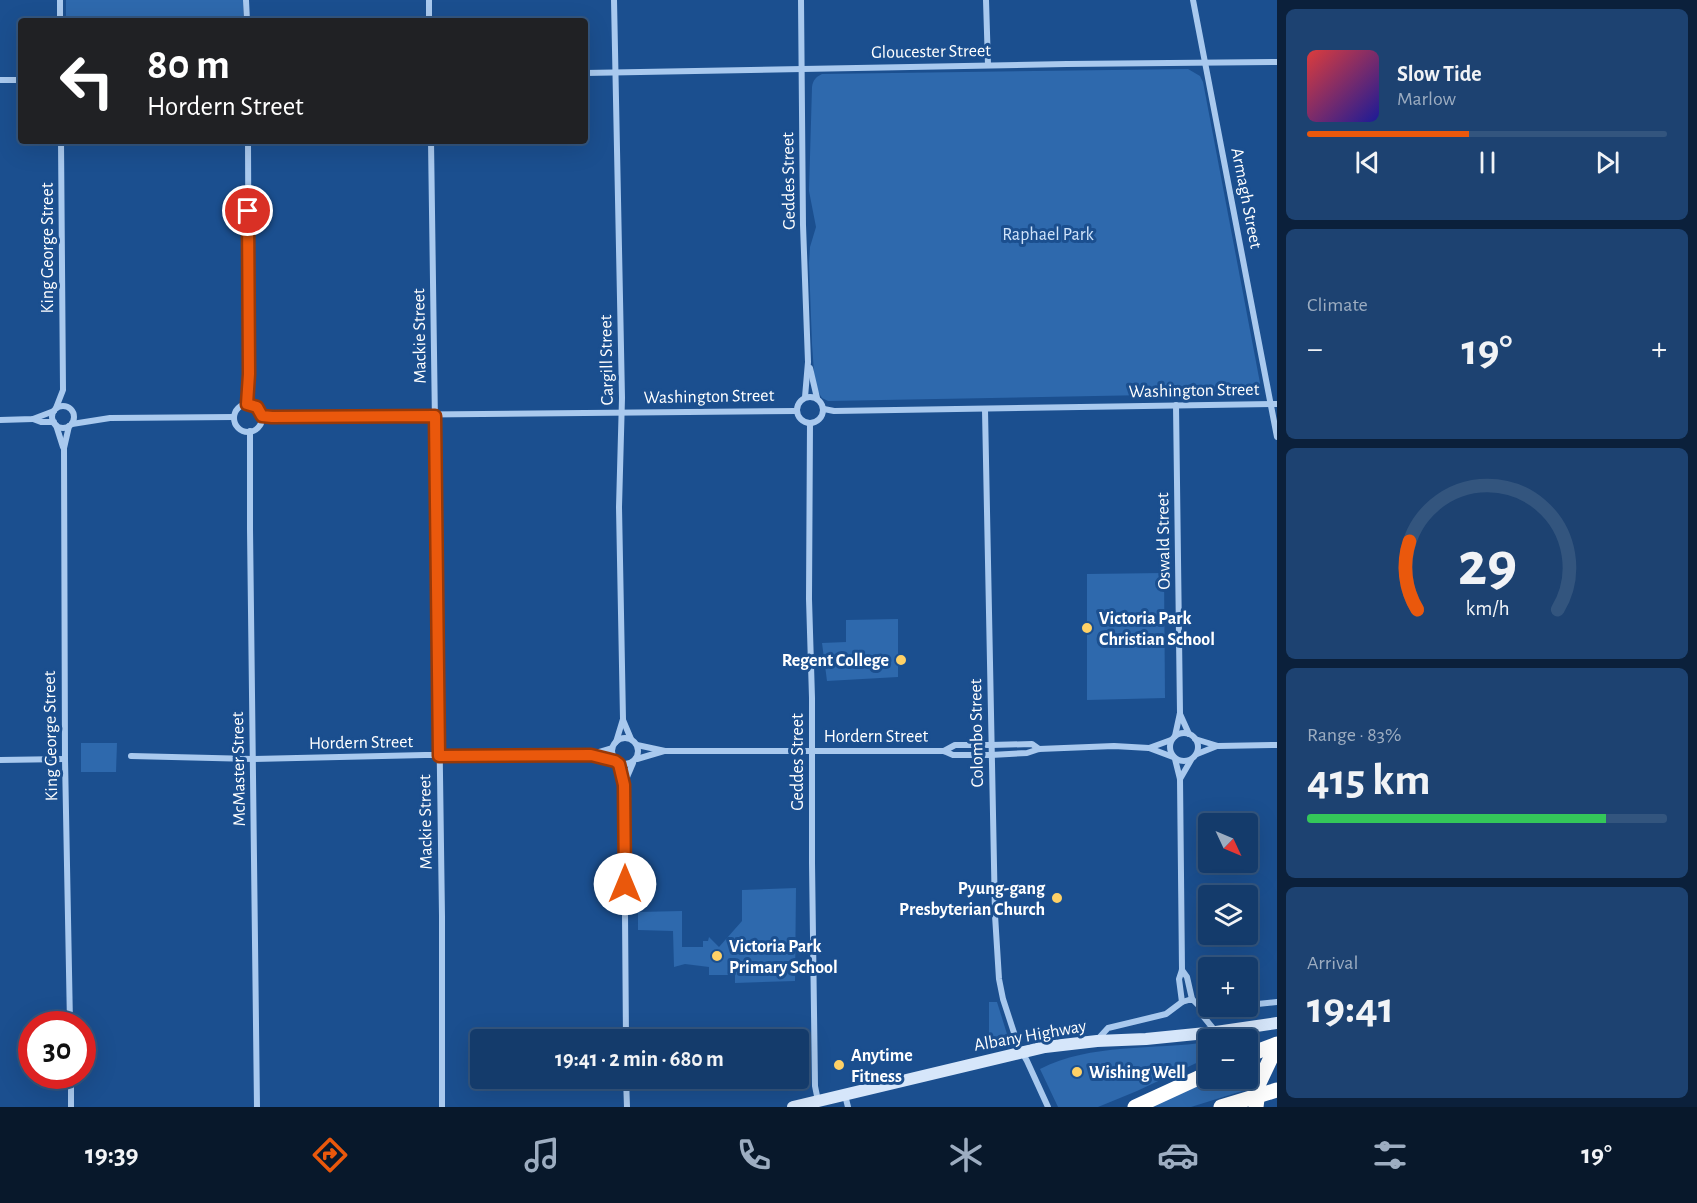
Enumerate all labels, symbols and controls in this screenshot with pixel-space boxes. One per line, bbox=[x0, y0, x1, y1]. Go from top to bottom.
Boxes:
icon: left bbox=[48, 42, 126, 120]
street label: Gloucester Street bbox=[871, 42, 991, 62]
text: 80 m bbox=[147, 44, 230, 86]
text: Slow Tide bbox=[1397, 63, 1482, 85]
text: Marlow bbox=[1397, 89, 1456, 109]
text: Hordern Street bbox=[147, 93, 304, 120]
street label: Geddes Street bbox=[779, 132, 799, 230]
street label: Armagh Street bbox=[1227, 146, 1265, 250]
icon: previous bbox=[1351, 146, 1384, 179]
icon: pause bbox=[1471, 146, 1504, 179]
icon: next bbox=[1591, 146, 1624, 179]
street label: King George Street bbox=[39, 182, 57, 313]
pin bbox=[222, 185, 273, 236]
icon: arrive bbox=[231, 194, 264, 227]
park label: Raphael Park bbox=[1002, 226, 1095, 244]
street label: Mackie Street bbox=[410, 288, 430, 384]
text: Climate bbox=[1307, 295, 1368, 315]
street label: Cargill Street bbox=[597, 314, 617, 405]
text: 19° bbox=[1461, 328, 1513, 373]
text: − bbox=[1307, 333, 1323, 366]
text: + bbox=[1651, 333, 1667, 366]
street label: Washington Street bbox=[1129, 381, 1260, 401]
street label: Washington Street bbox=[644, 387, 775, 407]
street label: Oswald Street bbox=[1154, 492, 1174, 590]
text: 29 bbox=[1457, 535, 1517, 597]
text: km/h bbox=[1465, 599, 1509, 620]
place label: Victoria Park Christian School bbox=[1099, 610, 1215, 649]
marker: Victoria Park Christian School bbox=[1080, 621, 1094, 635]
place label: Regent College bbox=[782, 652, 889, 670]
marker: Regent College bbox=[894, 653, 908, 667]
street label: King George Street bbox=[41, 670, 61, 802]
street label: Colombo Street bbox=[967, 678, 987, 788]
street label: McMaster Street bbox=[229, 711, 249, 826]
street label: Geddes Street bbox=[789, 713, 807, 811]
text: Range · 83% bbox=[1307, 725, 1401, 745]
street label: Hordern Street bbox=[824, 728, 928, 746]
street label: Hordern Street bbox=[309, 733, 414, 753]
text: 415 km bbox=[1307, 758, 1431, 803]
street label: Mackie Street bbox=[416, 774, 436, 870]
north arrow bbox=[1198, 813, 1258, 873]
map controls bbox=[1198, 813, 1258, 1089]
position arrow bbox=[593, 852, 657, 916]
place label: Pyung-gang Presbyterian Church bbox=[899, 880, 1046, 919]
button: layers bbox=[1198, 885, 1258, 945]
marker: Pyung-gang Presbyterian Church bbox=[1050, 891, 1064, 905]
place label: Victoria Park Primary School bbox=[729, 938, 838, 977]
marker: Victoria Park Primary School bbox=[710, 949, 724, 963]
text: Arrival bbox=[1307, 953, 1358, 973]
button: + bbox=[1198, 957, 1258, 1017]
text: 19:41 bbox=[1307, 986, 1394, 1031]
speed limit sign: 30 bbox=[18, 1011, 96, 1089]
street label: Albany Highway bbox=[973, 1017, 1088, 1055]
button: − bbox=[1198, 1029, 1258, 1089]
place label: Anytime Fitness bbox=[851, 1047, 913, 1086]
text: 19:41 · 2 min · 680 m bbox=[555, 1048, 724, 1070]
marker: Anytime Fitness bbox=[832, 1058, 846, 1072]
place label: Wishing Well bbox=[1089, 1064, 1186, 1082]
marker: Wishing Well bbox=[1070, 1065, 1084, 1079]
icon: directions bbox=[309, 1134, 351, 1176]
icon: music bbox=[521, 1134, 563, 1176]
icon: phone bbox=[733, 1134, 775, 1176]
icon: climate bbox=[945, 1134, 987, 1176]
icon: car bbox=[1157, 1134, 1199, 1176]
icon: filters bbox=[1369, 1134, 1411, 1176]
text: 19:39 bbox=[85, 1141, 139, 1168]
text: 19° bbox=[1581, 1141, 1612, 1168]

